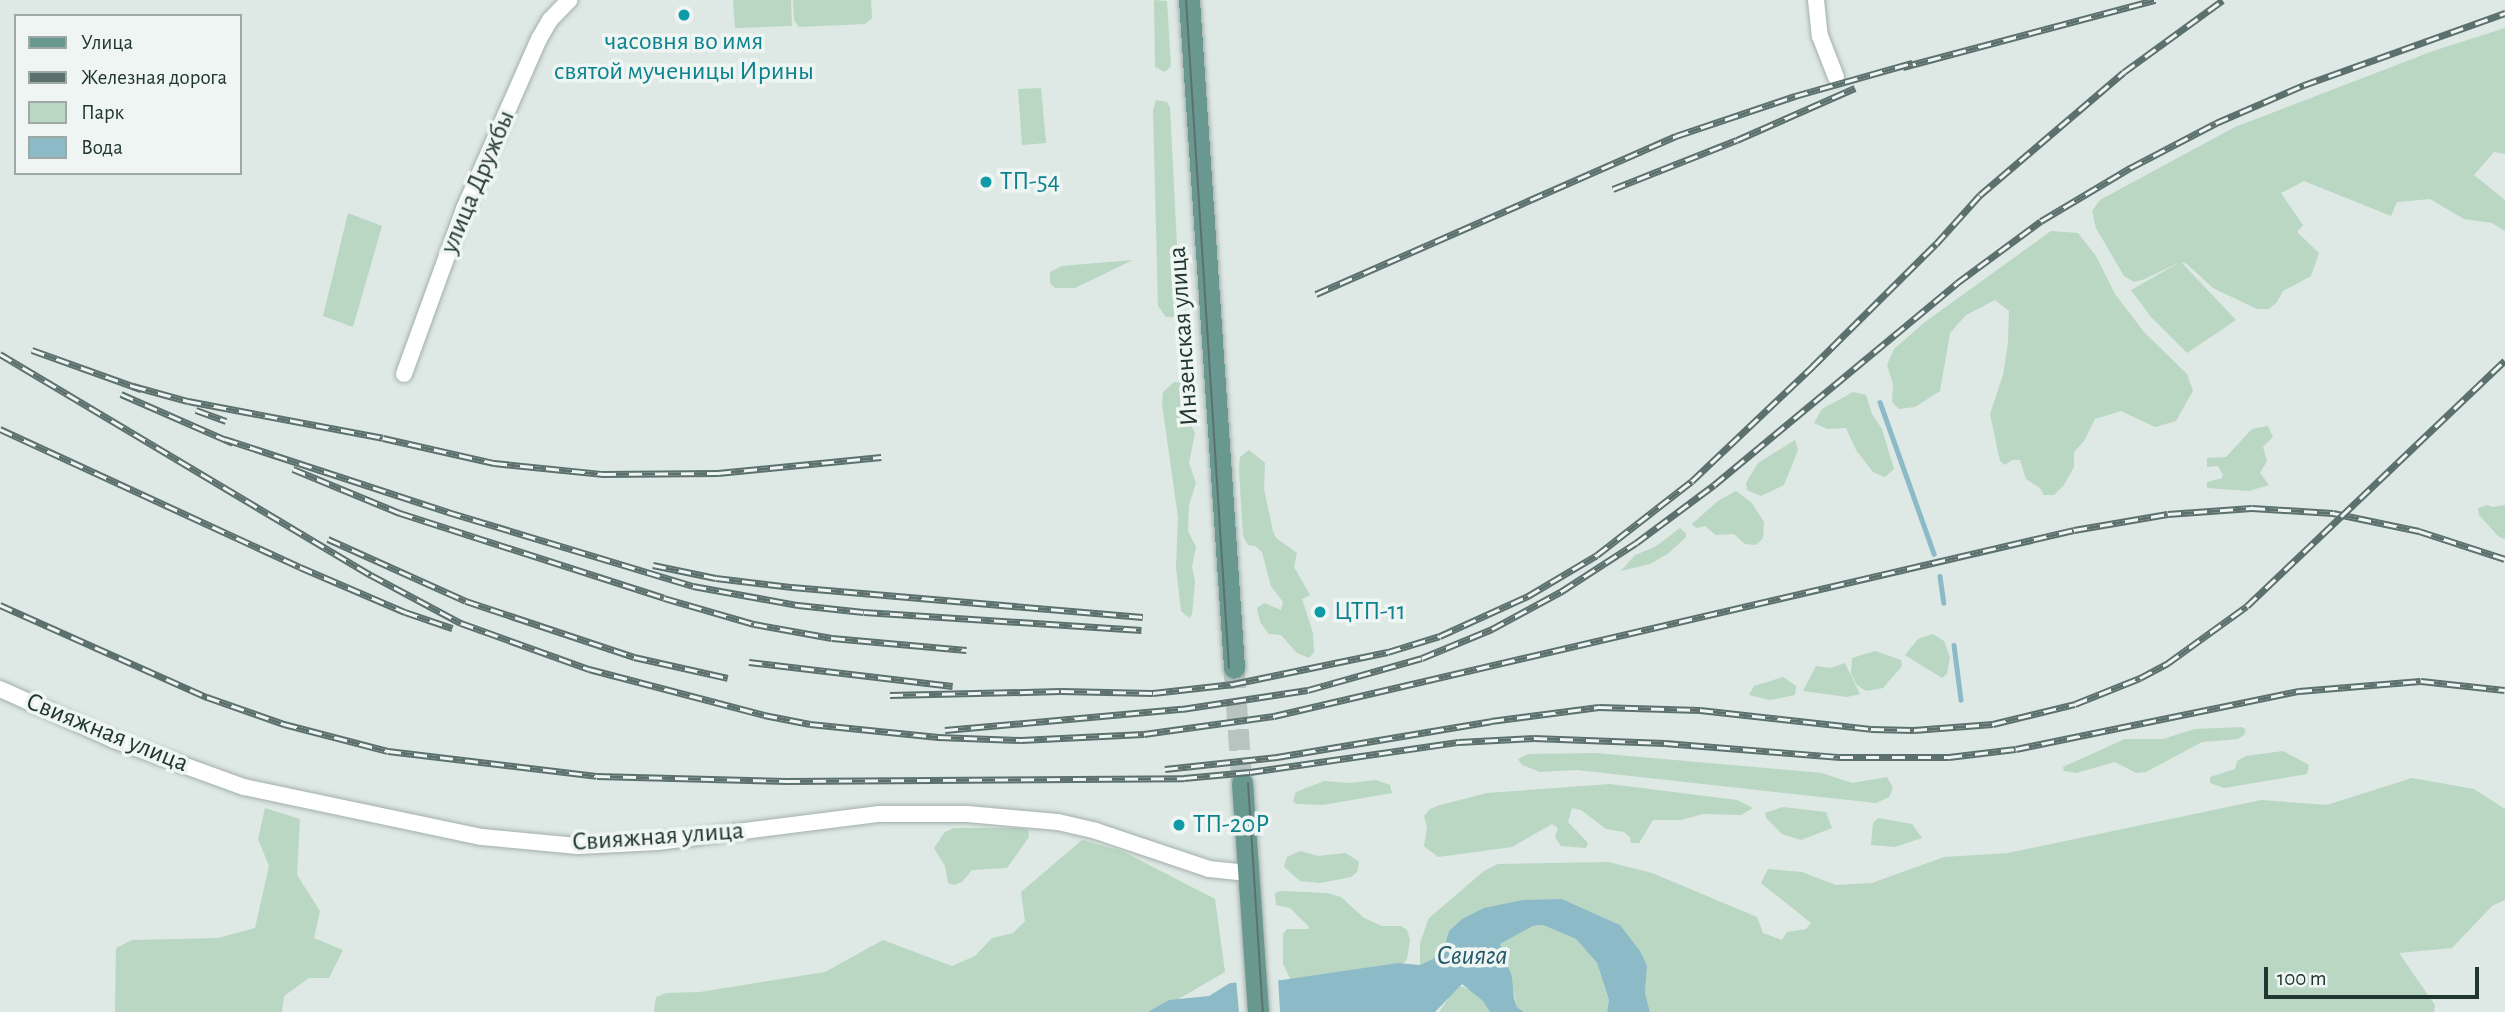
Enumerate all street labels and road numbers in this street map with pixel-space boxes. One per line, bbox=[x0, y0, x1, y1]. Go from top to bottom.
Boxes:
street label: улица Дружбы bbox=[434, 106, 522, 258]
street label: Инзенская улица bbox=[1162, 245, 1206, 427]
street label: Свияжная улица bbox=[21, 686, 193, 780]
street label: Свияжная улица bbox=[571, 815, 745, 859]

